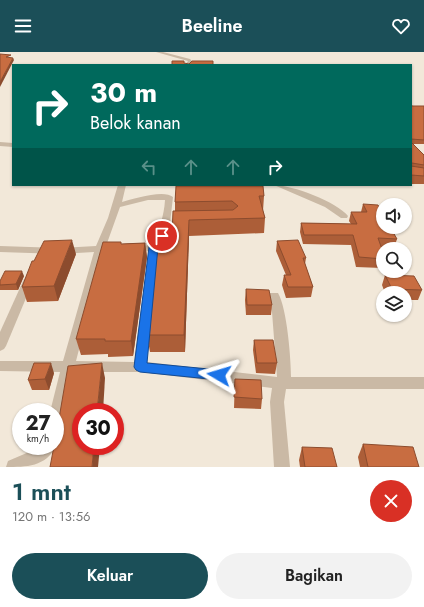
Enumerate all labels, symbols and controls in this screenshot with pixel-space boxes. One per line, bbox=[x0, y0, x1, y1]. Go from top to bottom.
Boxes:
text: Beeline bbox=[182, 13, 242, 39]
icon: menu bbox=[12, 15, 34, 37]
icon: heart bbox=[390, 15, 412, 37]
text: 30 m bbox=[90, 72, 157, 113]
icon: right bbox=[24, 80, 76, 132]
text: Belok kanan bbox=[90, 110, 181, 136]
icon: left bbox=[138, 156, 160, 178]
icon: ahead bbox=[180, 156, 202, 178]
icon: ahead bbox=[222, 156, 244, 178]
icon: right bbox=[264, 156, 286, 178]
map controls bbox=[376, 198, 412, 322]
button: sound bbox=[376, 198, 412, 234]
pin bbox=[145, 219, 179, 253]
icon: arrive bbox=[151, 225, 173, 247]
button: search bbox=[376, 242, 412, 278]
button: layers bbox=[376, 286, 412, 322]
position arrow bbox=[198, 354, 240, 396]
speed limit sign: 30 bbox=[72, 403, 124, 455]
text: 27 bbox=[25, 409, 51, 438]
text: km/h bbox=[27, 431, 49, 446]
text: 1 mnt bbox=[12, 474, 71, 509]
button: close bbox=[370, 480, 412, 522]
text: 120 m · 13:56 bbox=[12, 507, 90, 526]
button: Keluar bbox=[12, 553, 208, 599]
button: Bagikan bbox=[216, 553, 412, 599]

